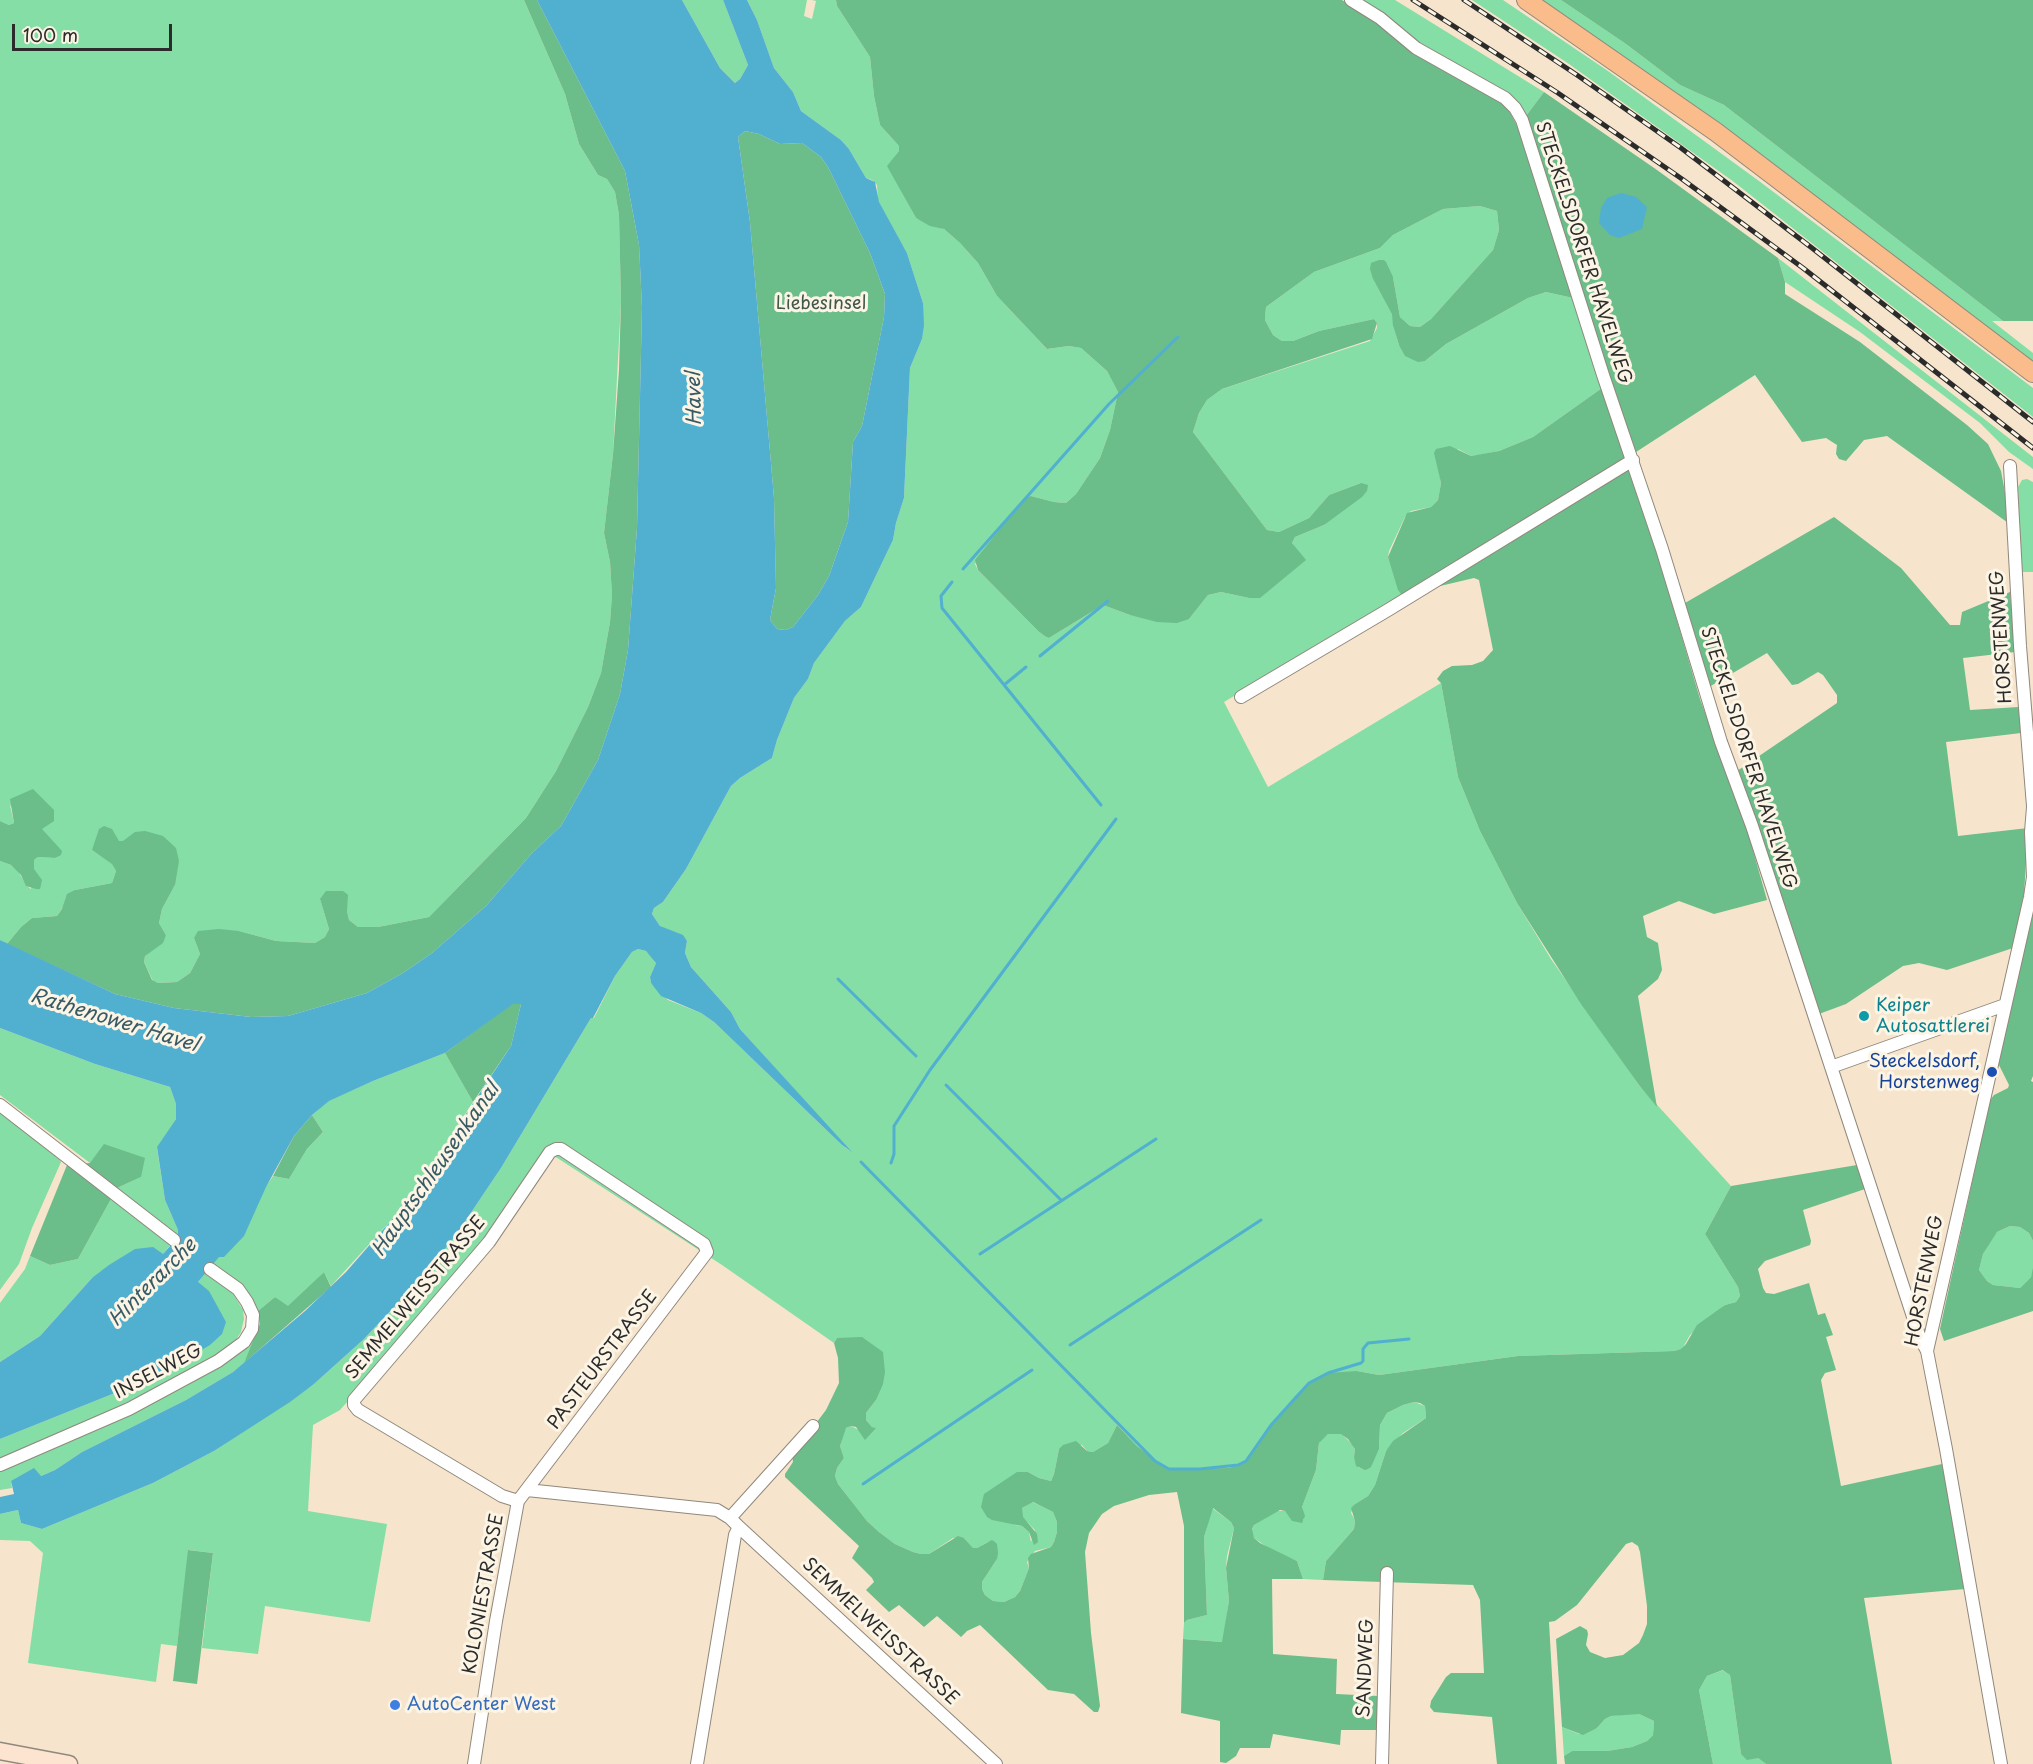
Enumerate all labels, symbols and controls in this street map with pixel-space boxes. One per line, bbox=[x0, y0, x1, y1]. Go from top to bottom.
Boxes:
scale bar bbox=[15, 12, 176, 50]
text: 100 m bbox=[23, 21, 78, 48]
street label: STECKELSDORFER HAVELWEG bbox=[1530, 119, 1636, 387]
park label: Liebesinsel bbox=[776, 293, 866, 315]
water label: Havel bbox=[683, 372, 707, 426]
street label: HORSTENWEG bbox=[1987, 570, 2017, 704]
street label: STECKELSDORFER HAVELWEG bbox=[1695, 624, 1801, 892]
water label: Rathenower Havel bbox=[28, 984, 200, 1058]
place label: Keiper Autosattlerei bbox=[1876, 995, 1990, 1038]
marker: Keiper Autosattlerei bbox=[1857, 1009, 1871, 1023]
place label: Steckelsdorf, Horstenweg bbox=[1869, 1051, 1980, 1094]
marker: Steckelsdorf, Horstenweg bbox=[1985, 1065, 1999, 1079]
water label: Hauptschleusenkanal bbox=[367, 1079, 505, 1261]
street label: SEMMELWEISSTRASSE bbox=[341, 1212, 491, 1384]
street label: HORSTENWEG bbox=[1902, 1214, 1948, 1348]
water label: Hinterarche bbox=[104, 1234, 202, 1332]
street label: PASTEURSTRASSE bbox=[544, 1286, 662, 1434]
street label: INSELWEG bbox=[110, 1340, 206, 1404]
street label: KOLONIESTRASSE bbox=[459, 1512, 509, 1676]
street label: SEMMELWEISSTRASSE bbox=[797, 1554, 963, 1710]
street label: SANDWEG bbox=[1353, 1618, 1379, 1718]
place label: AutoCenter West bbox=[407, 1694, 556, 1716]
marker: AutoCenter West bbox=[388, 1698, 402, 1712]

